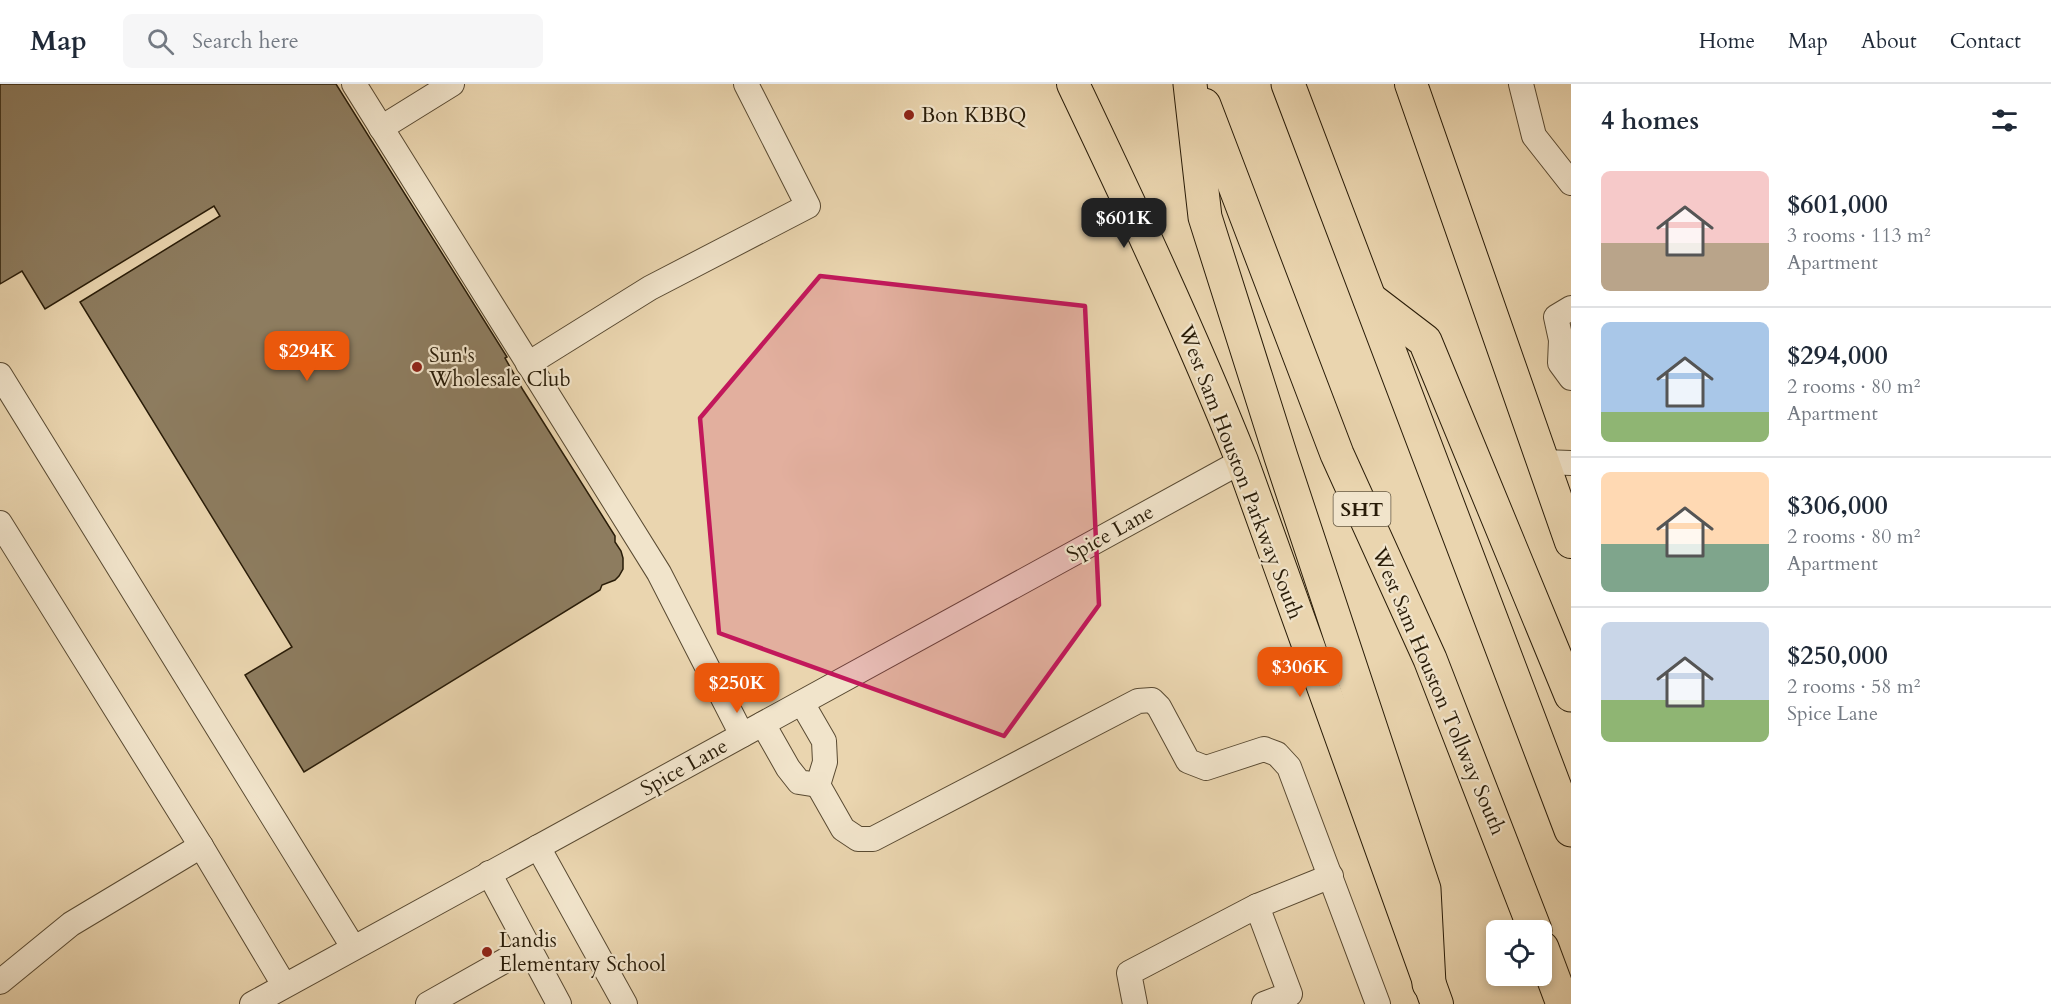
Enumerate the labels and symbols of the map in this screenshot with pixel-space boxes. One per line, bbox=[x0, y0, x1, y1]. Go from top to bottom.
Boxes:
place label: Bon KBBQ bbox=[921, 101, 1027, 130]
marker: Bon KBBQ bbox=[902, 108, 916, 122]
pin: $601K bbox=[1082, 198, 1166, 249]
street label: West Sam Houston Parkway South bbox=[1171, 320, 1310, 624]
pin: $294K bbox=[265, 331, 349, 382]
place label: Sun's Wholesale Club bbox=[428, 341, 571, 394]
marker: Sun's Wholesale Club bbox=[410, 360, 424, 374]
road number: SHT bbox=[1334, 492, 1390, 526]
street label: Spice Lane bbox=[1061, 498, 1159, 569]
street label: West Sam Houston Tollway South bbox=[1364, 542, 1513, 840]
pin: $306K bbox=[1258, 647, 1342, 698]
pin: $250K bbox=[695, 663, 779, 714]
street label: Spice Lane bbox=[635, 732, 733, 803]
place label: Landis Elementary School bbox=[499, 926, 666, 979]
marker: Landis Elementary School bbox=[480, 945, 494, 959]

